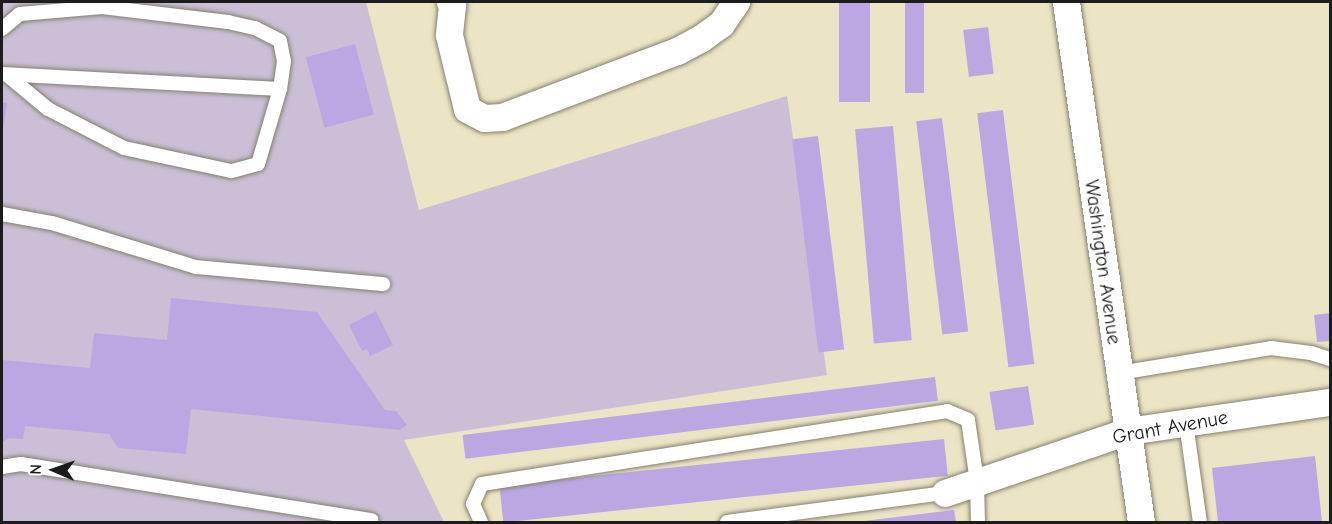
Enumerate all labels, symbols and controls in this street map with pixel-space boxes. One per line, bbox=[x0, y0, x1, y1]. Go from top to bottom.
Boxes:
street label: Washington Avenue bbox=[1080, 178, 1126, 346]
street label: Grant Avenue bbox=[1111, 405, 1229, 449]
north arrow bbox=[24, 440, 84, 500]
text: N bbox=[27, 464, 45, 475]

